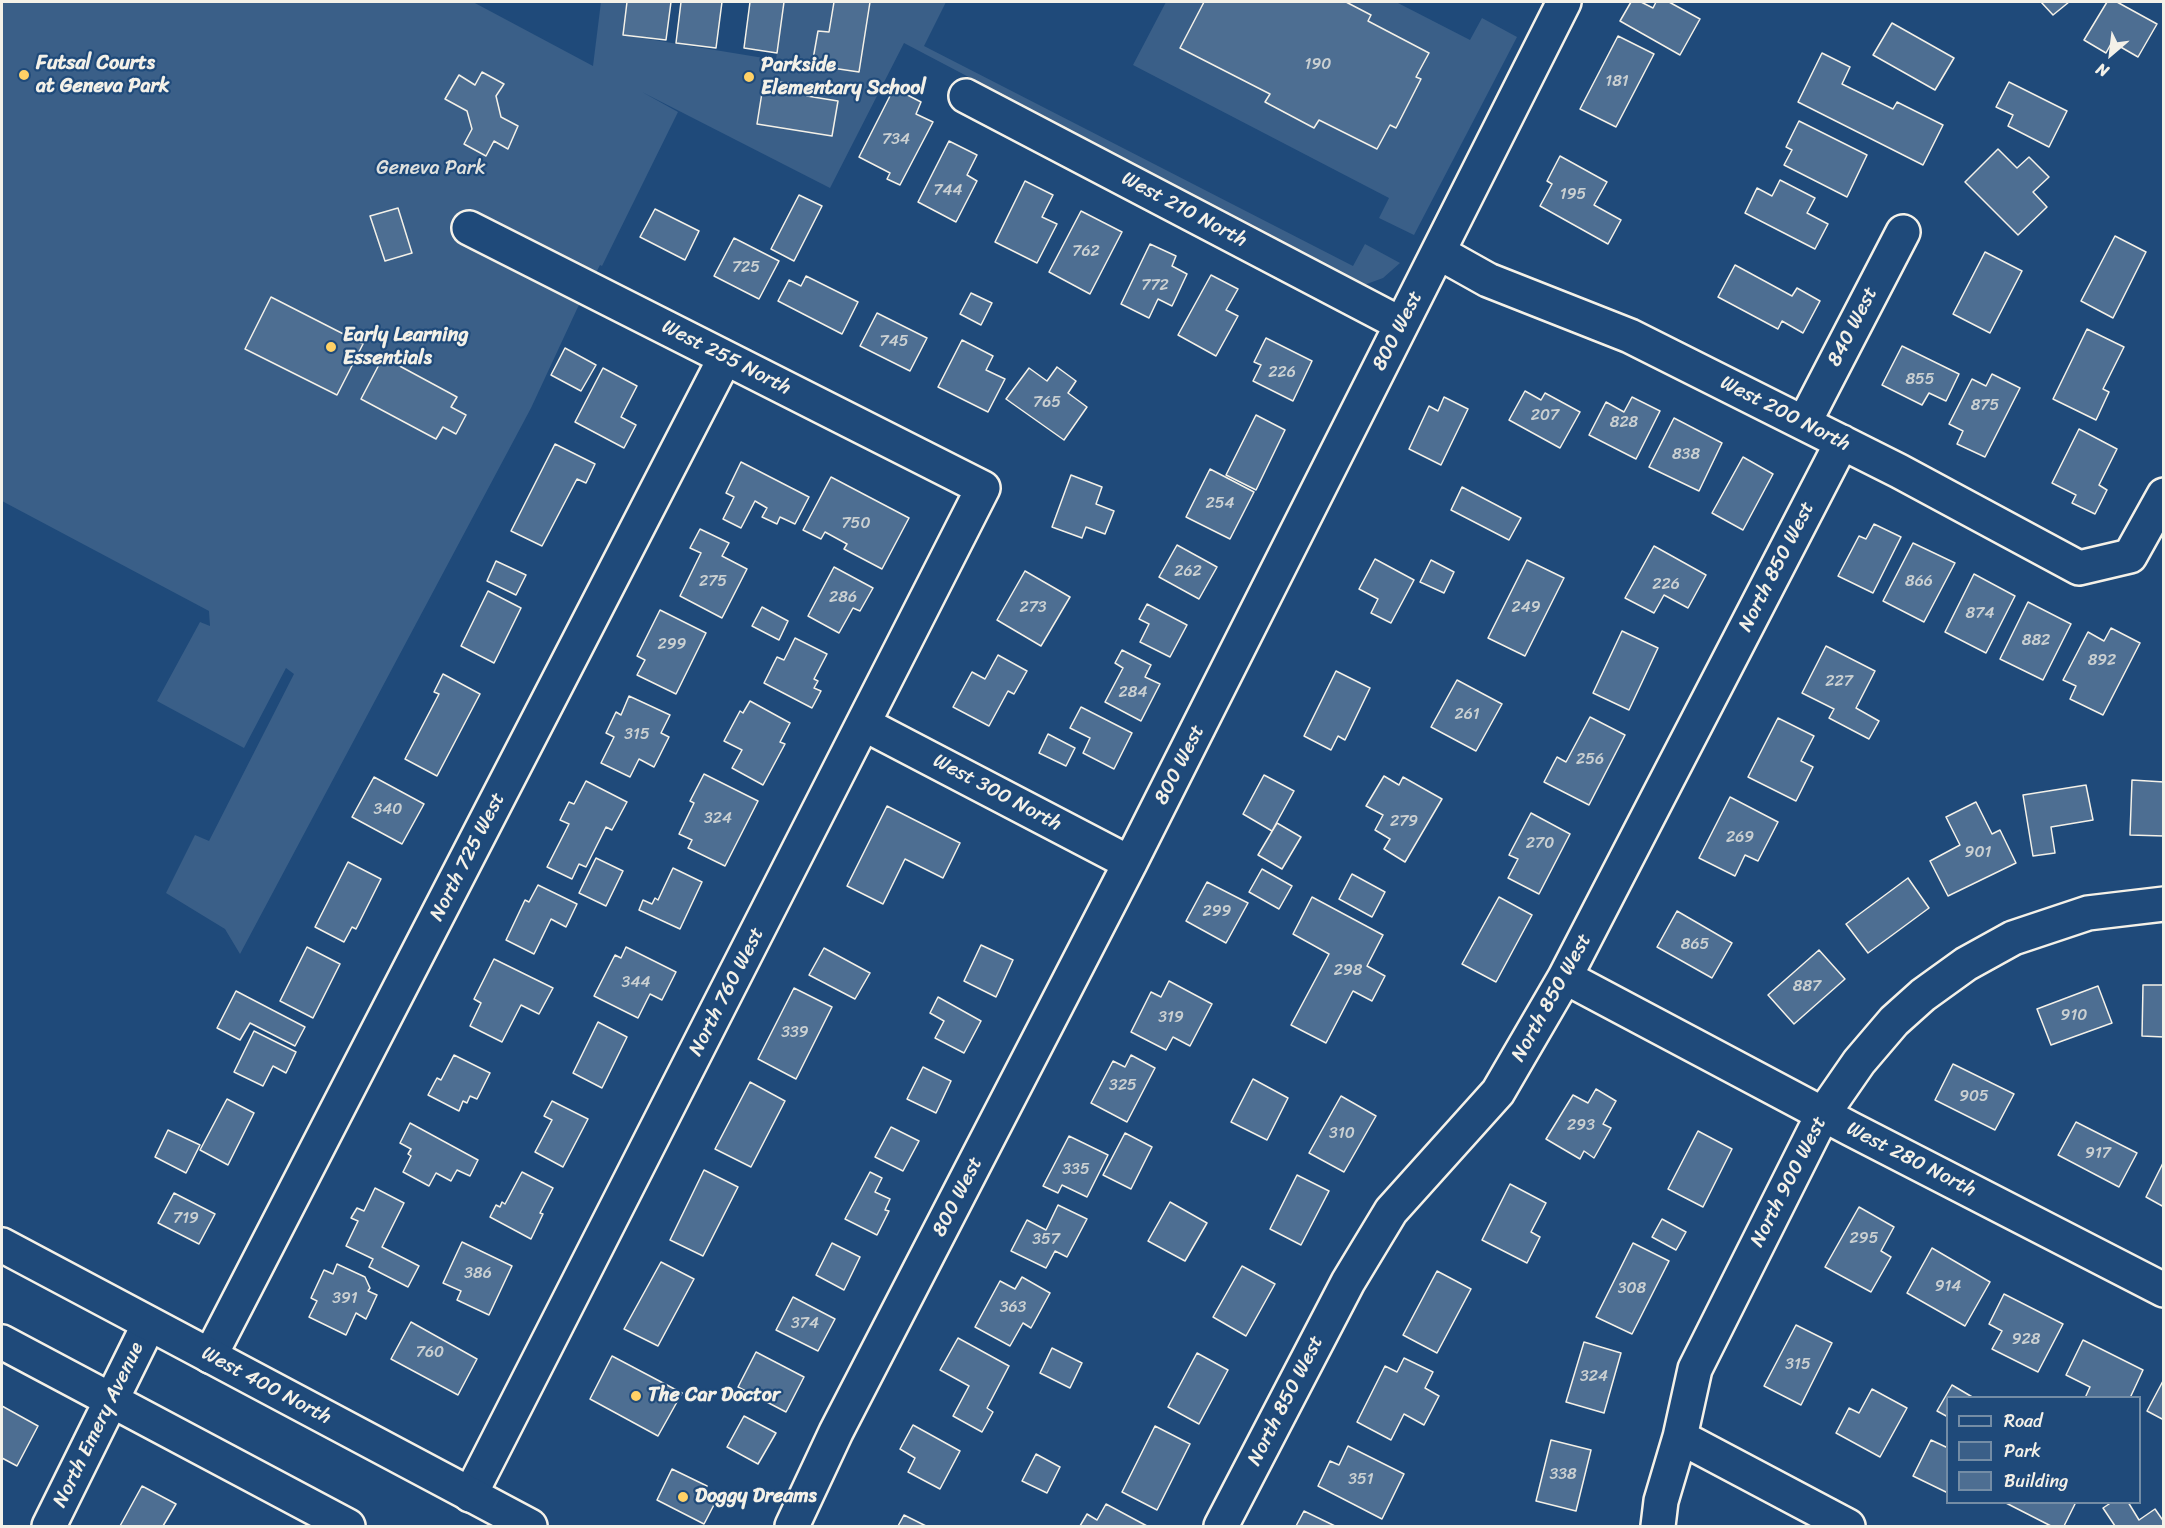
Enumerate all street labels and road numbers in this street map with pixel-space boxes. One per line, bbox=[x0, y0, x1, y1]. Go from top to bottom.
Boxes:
street label: West 210 North bbox=[1117, 167, 1251, 253]
street label: 840 West bbox=[1823, 283, 1883, 371]
street label: 800 West bbox=[1368, 287, 1428, 375]
street label: West 255 North bbox=[658, 315, 794, 401]
street label: West 200 North bbox=[1716, 371, 1854, 457]
street label: North 850 West bbox=[1734, 498, 1820, 636]
street label: 800 West bbox=[1150, 721, 1210, 809]
street label: West 300 North bbox=[929, 749, 1065, 837]
street label: North 725 West bbox=[425, 789, 511, 925]
street label: North 760 West bbox=[684, 924, 770, 1060]
street label: North 850 West bbox=[1507, 930, 1597, 1066]
street label: North 900 West bbox=[1746, 1113, 1832, 1251]
street label: West 280 North bbox=[1842, 1117, 1980, 1203]
street label: 800 West bbox=[928, 1153, 988, 1241]
street label: North 850 West bbox=[1243, 1332, 1329, 1470]
street label: North Emery Avenue bbox=[49, 1338, 149, 1512]
street label: West 400 North bbox=[197, 1342, 335, 1430]

